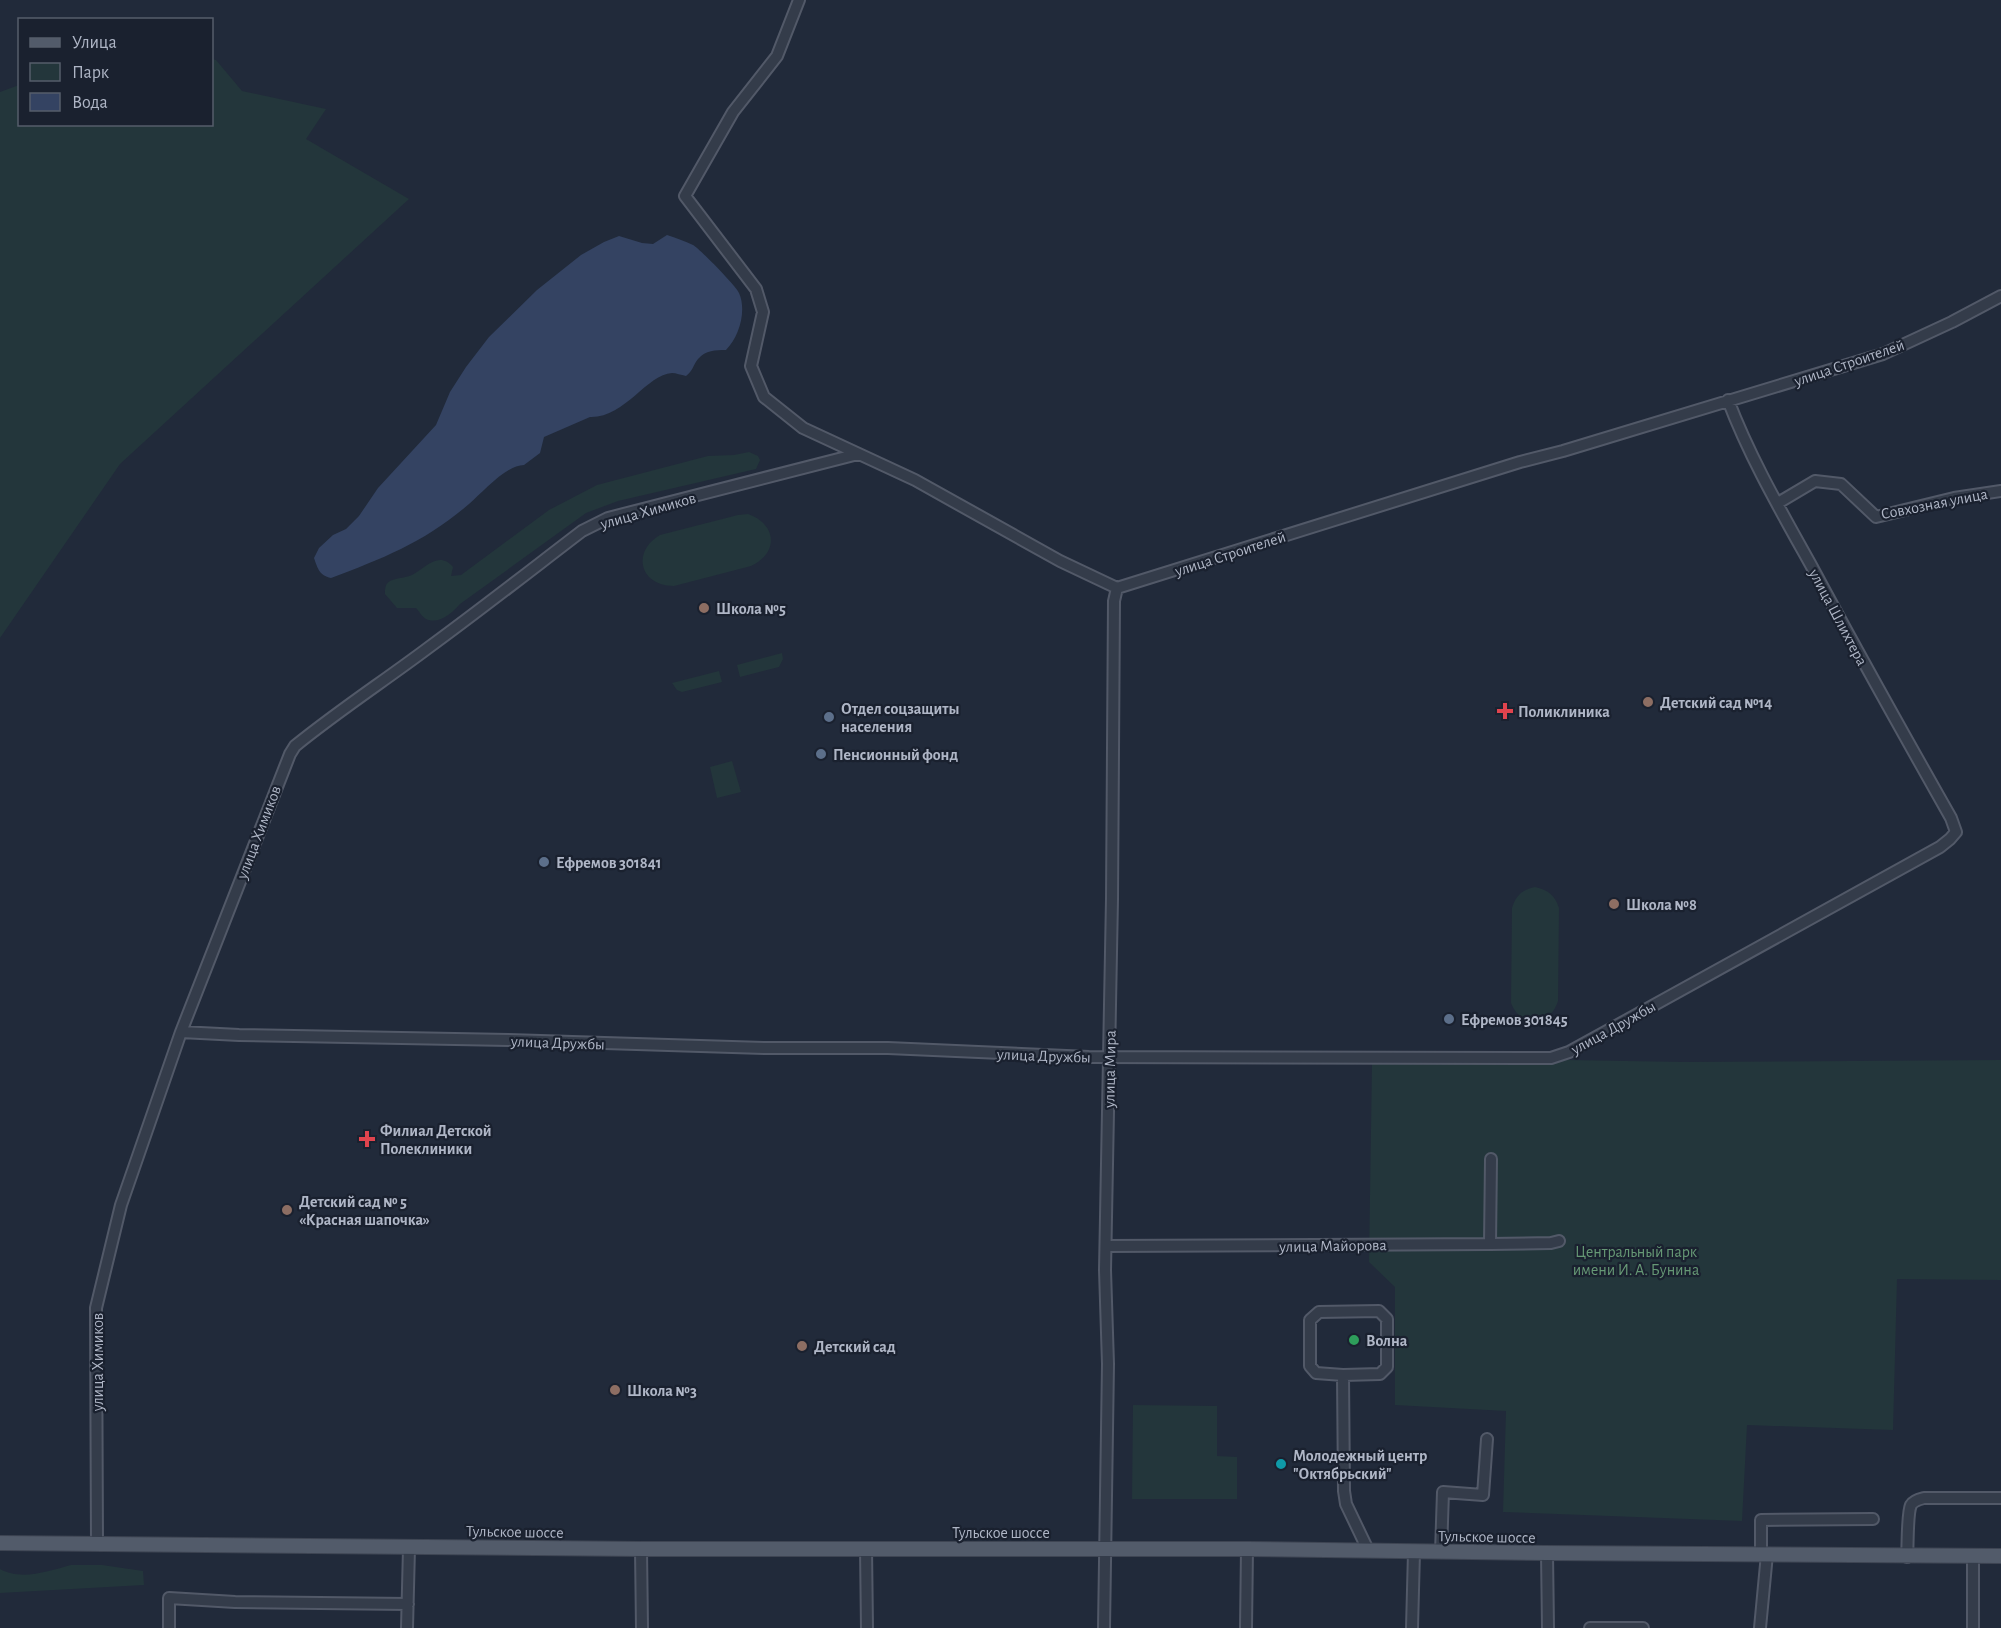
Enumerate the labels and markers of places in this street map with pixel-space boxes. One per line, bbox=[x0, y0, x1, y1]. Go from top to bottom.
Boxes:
marker: Школа №5 bbox=[697, 601, 711, 615]
place label: Школа №5 bbox=[716, 601, 786, 617]
marker: Детский сад №14 bbox=[1641, 695, 1655, 709]
place label: Детский сад №14 bbox=[1660, 695, 1772, 711]
place label: Отдел соцзащиты населения bbox=[841, 701, 959, 735]
marker: Поликлиника bbox=[1496, 702, 1514, 720]
place label: Поликлиника bbox=[1518, 704, 1610, 720]
marker: Отдел соцзащиты населения bbox=[822, 710, 836, 724]
marker: Пенсионный фонд bbox=[814, 747, 828, 761]
place label: Пенсионный фонд bbox=[833, 747, 959, 763]
marker: Ефремов 301841 bbox=[537, 855, 551, 869]
place label: Ефремов 301841 bbox=[556, 855, 662, 871]
marker: Школа №8 bbox=[1607, 897, 1621, 911]
place label: Школа №8 bbox=[1626, 897, 1697, 913]
marker: Ефремов 301845 bbox=[1442, 1012, 1456, 1026]
place label: Ефремов 301845 bbox=[1461, 1012, 1568, 1028]
place label: Филиал Детской Полеклиники bbox=[380, 1123, 492, 1157]
marker: Филиал Детской Полеклиники bbox=[358, 1130, 376, 1148]
place label: Детский сад № 5 «Красная шапочка» bbox=[299, 1194, 430, 1228]
marker: Детский сад № 5 «Красная шапочка» bbox=[280, 1203, 294, 1217]
marker: Волна bbox=[1347, 1333, 1361, 1347]
place label: Волна bbox=[1366, 1333, 1408, 1349]
marker: Детский сад bbox=[795, 1339, 809, 1353]
place label: Детский сад bbox=[814, 1339, 896, 1355]
marker: Школа №3 bbox=[608, 1383, 622, 1397]
place label: Школа №3 bbox=[627, 1383, 697, 1399]
place label: Молодежный центр "Октябрьский" bbox=[1293, 1448, 1427, 1482]
marker: Молодежный центр "Октябрьский" bbox=[1274, 1457, 1288, 1471]

